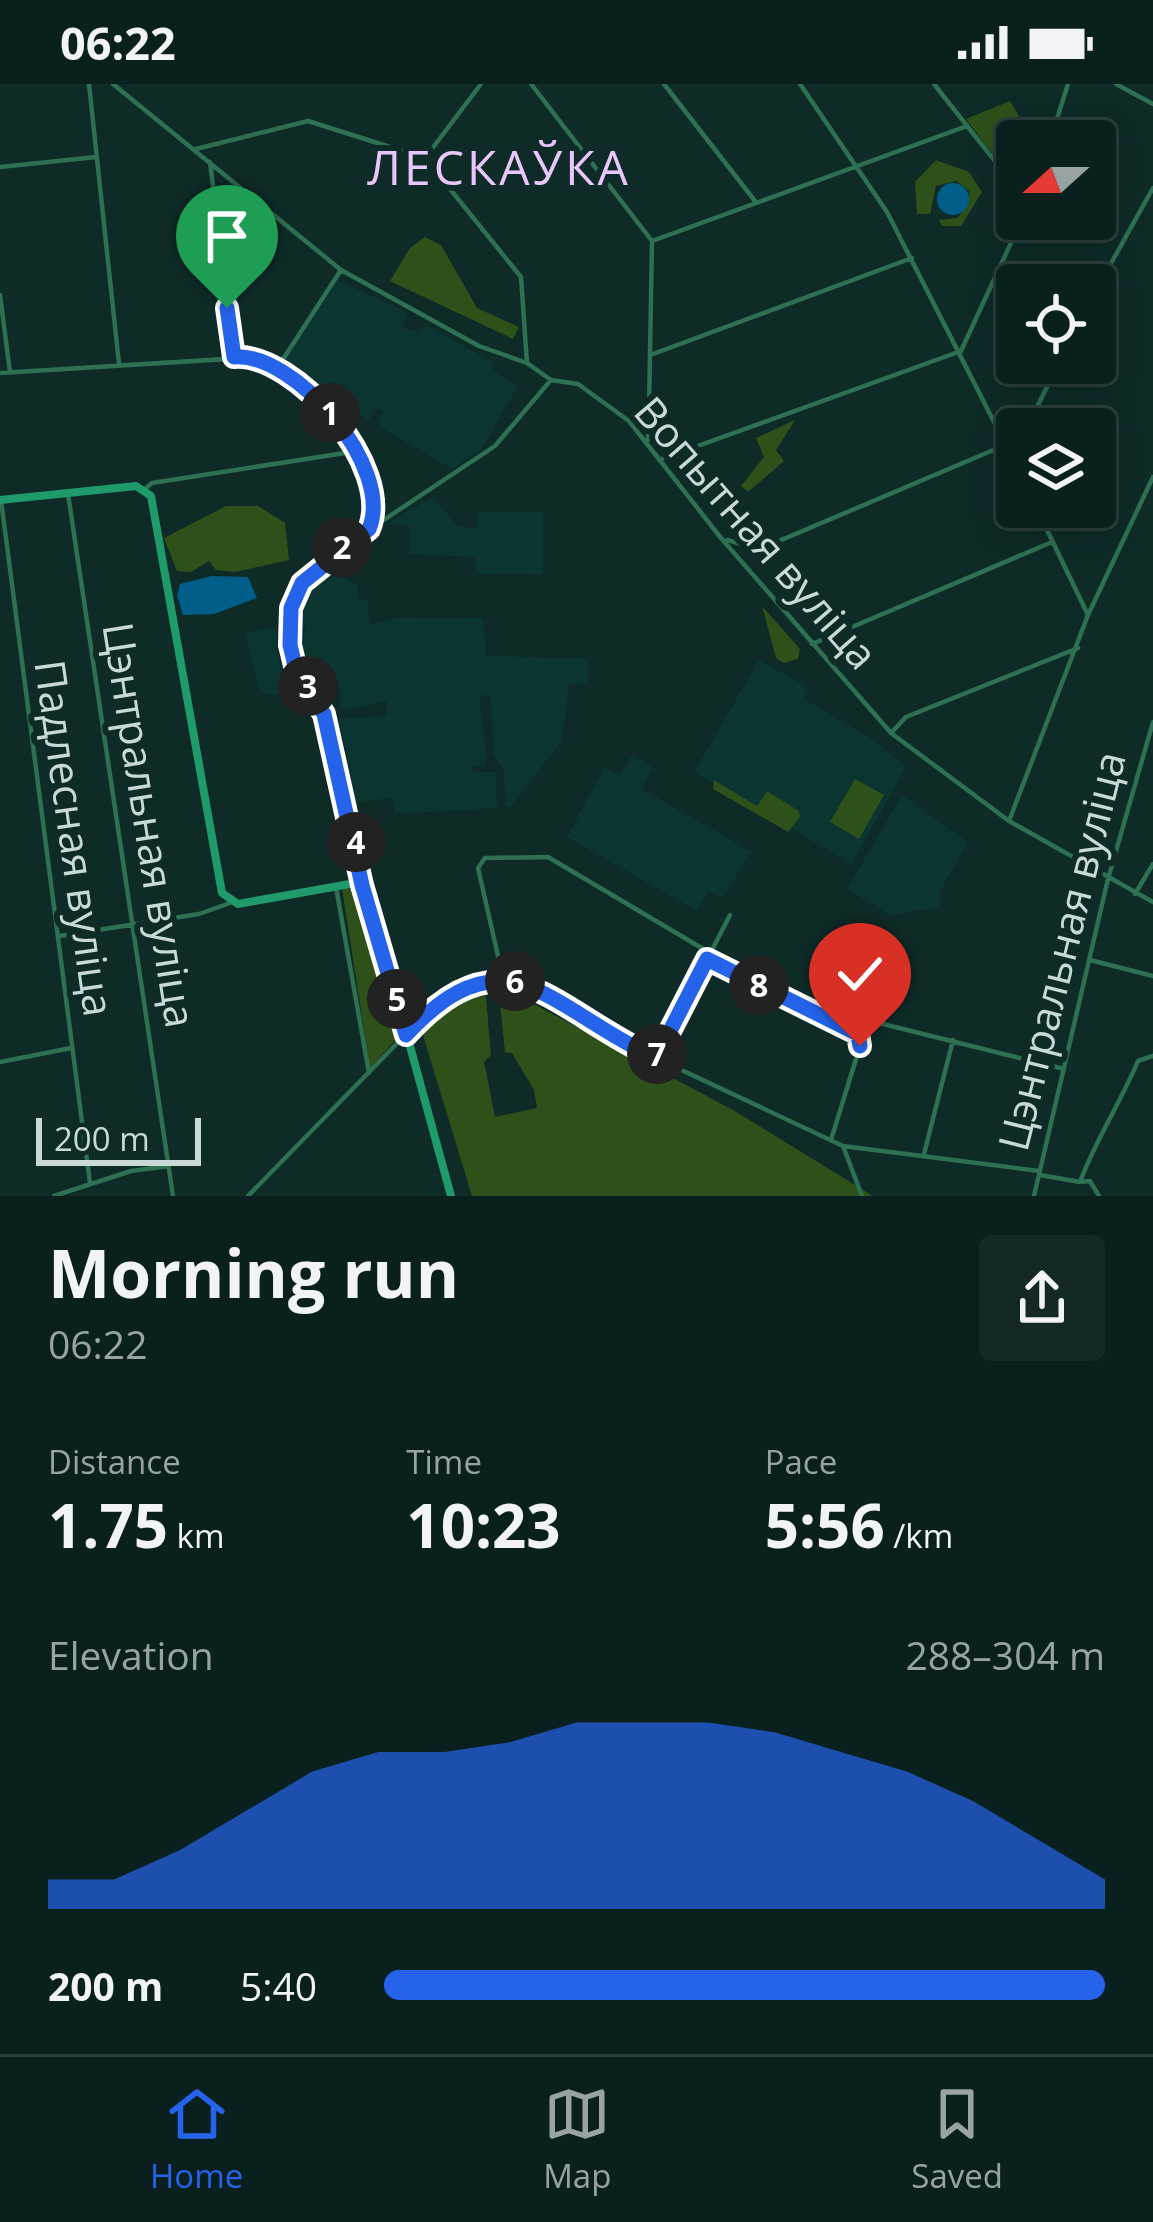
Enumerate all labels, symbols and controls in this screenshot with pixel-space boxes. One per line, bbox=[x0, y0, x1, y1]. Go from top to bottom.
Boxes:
text: 06:22 bbox=[60, 12, 176, 73]
north arrow bbox=[996, 120, 1116, 240]
map controls bbox=[996, 120, 1116, 528]
district label: ЛЕСКАЎКА bbox=[367, 134, 631, 199]
pin bbox=[176, 185, 278, 308]
icon: arrive bbox=[194, 203, 260, 269]
button: locate bbox=[996, 264, 1116, 384]
pin: 1 bbox=[300, 383, 360, 443]
street label: Вопытная вуліца bbox=[623, 384, 891, 681]
text: 1 bbox=[321, 390, 339, 435]
button: layers bbox=[996, 408, 1116, 528]
pin: 2 bbox=[312, 517, 372, 577]
text: 2 bbox=[333, 524, 351, 569]
street label: Цэнтральная вуліца bbox=[90, 618, 211, 1031]
street label: Падлесная вуліца bbox=[22, 656, 129, 1020]
pin: 3 bbox=[278, 656, 338, 716]
text: 3 bbox=[299, 663, 317, 708]
street label: Цэнтральная вуліца bbox=[983, 745, 1138, 1156]
pin: 4 bbox=[326, 812, 386, 872]
text: 4 bbox=[347, 819, 365, 864]
pin bbox=[809, 923, 911, 1046]
icon: check bbox=[827, 941, 893, 1007]
pin: 6 bbox=[485, 951, 545, 1011]
pin: 8 bbox=[729, 955, 789, 1015]
text: 6 bbox=[506, 958, 524, 1003]
text: 8 bbox=[750, 962, 768, 1007]
pin: 5 bbox=[367, 969, 427, 1029]
text: 5 bbox=[388, 976, 406, 1021]
pin: 7 bbox=[627, 1024, 687, 1084]
text: 7 bbox=[648, 1031, 666, 1076]
scale bar bbox=[36, 1112, 201, 1165]
text: 200 m bbox=[54, 1116, 150, 1161]
text: Morning run bbox=[48, 1227, 459, 1317]
button: share bbox=[979, 1235, 1105, 1361]
text: 06:22 bbox=[48, 1317, 147, 1370]
text: Distance bbox=[48, 1439, 181, 1484]
text: Time bbox=[406, 1439, 482, 1484]
text: Pace bbox=[765, 1439, 837, 1484]
text: 1.75 bbox=[48, 1484, 168, 1566]
text: 10:23 bbox=[406, 1484, 561, 1566]
text: 5:56 bbox=[765, 1484, 885, 1566]
text: km bbox=[168, 1513, 225, 1558]
text: /km bbox=[885, 1513, 953, 1558]
text: Elevation bbox=[48, 1628, 214, 1681]
text: 288–304 m bbox=[905, 1628, 1105, 1681]
text: 200 m bbox=[48, 1959, 163, 2012]
text: 5:40 bbox=[240, 1959, 317, 2012]
tab: Home bbox=[150, 2081, 243, 2198]
tab: Map bbox=[543, 2081, 611, 2198]
tab: Saved bbox=[911, 2081, 1003, 2198]

